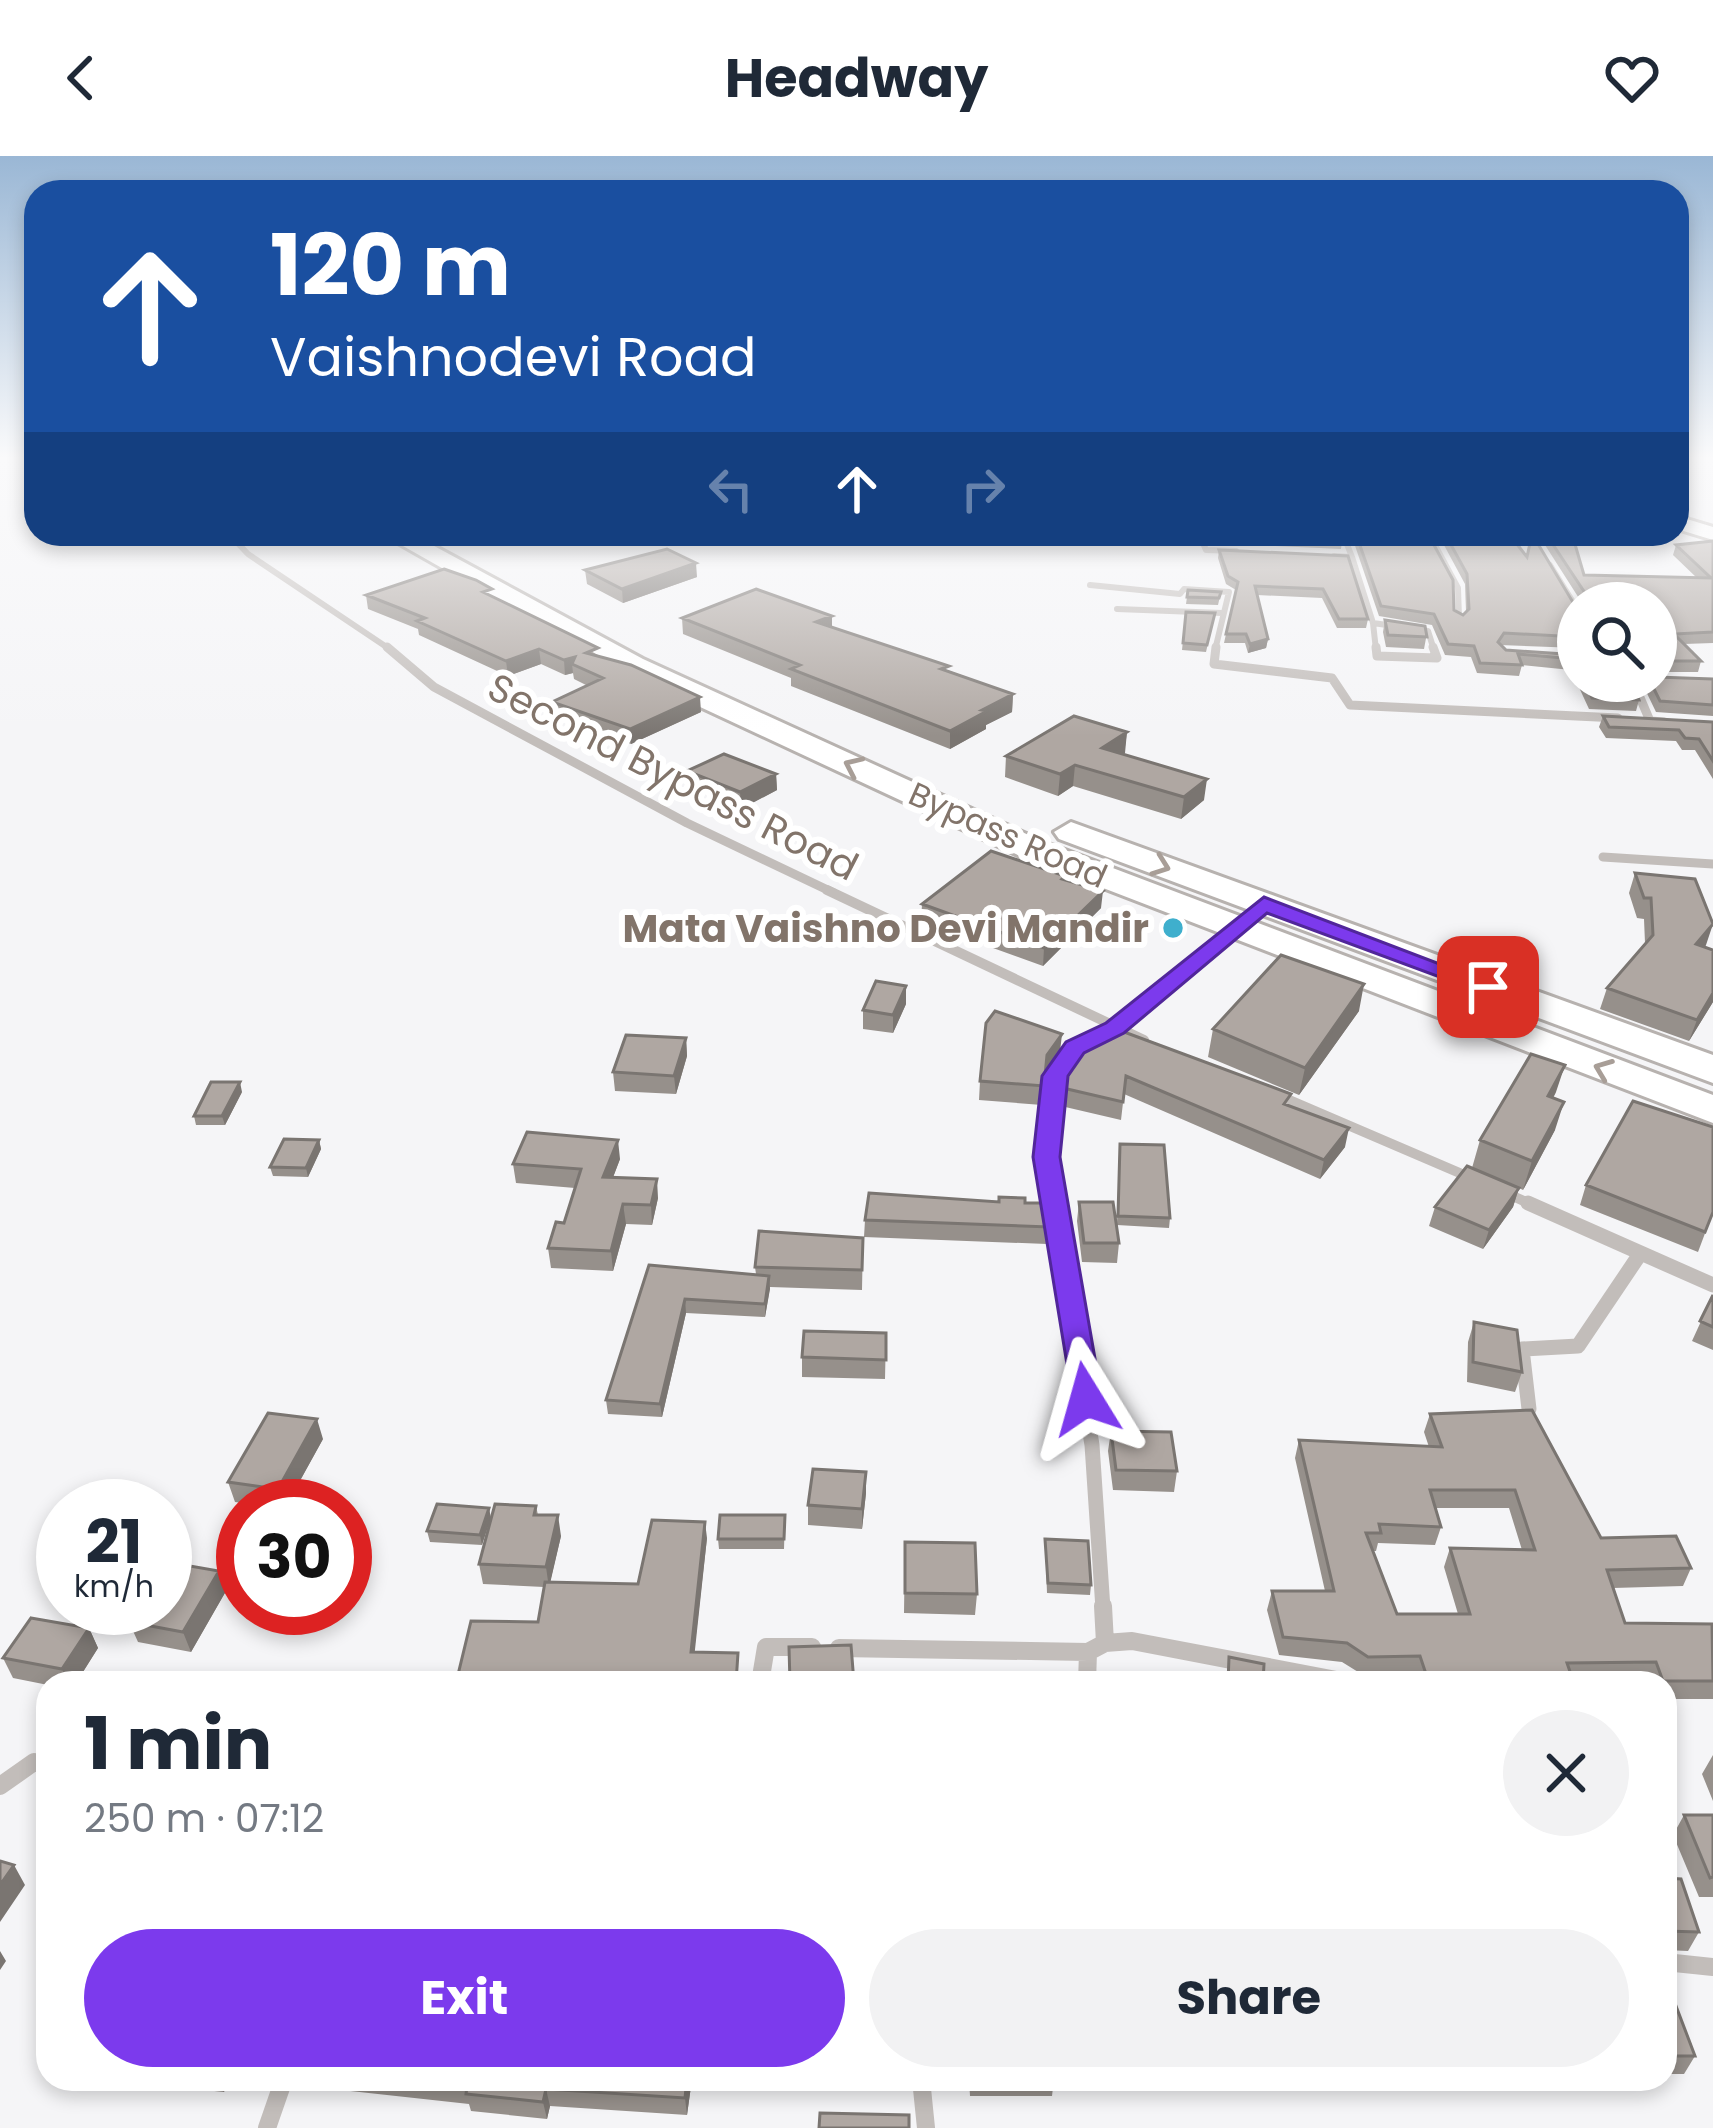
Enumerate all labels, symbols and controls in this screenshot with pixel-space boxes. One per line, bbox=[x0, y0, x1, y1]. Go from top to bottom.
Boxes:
text: Headway bbox=[725, 40, 988, 116]
icon: back bbox=[48, 45, 114, 111]
icon: heart bbox=[1599, 45, 1665, 111]
text: 120 m bbox=[270, 207, 511, 324]
icon: ahead bbox=[72, 228, 228, 384]
text: Vaishnodevi Road bbox=[270, 319, 757, 395]
icon: left bbox=[698, 456, 764, 522]
icon: ahead bbox=[824, 456, 890, 522]
icon: right bbox=[950, 456, 1016, 522]
map controls bbox=[1557, 582, 1677, 702]
button: search bbox=[1557, 582, 1677, 702]
street label: Second Bypass Road bbox=[478, 660, 868, 894]
one-way arrow bbox=[844, 757, 865, 780]
street label: Bypass Road bbox=[901, 770, 1115, 900]
one-way arrow bbox=[1149, 852, 1170, 876]
place label: Mata Vaishno Devi Mandir bbox=[622, 901, 1149, 956]
marker: Mata Vaishno Devi Mandir bbox=[1160, 915, 1186, 941]
pin bbox=[1437, 936, 1539, 1038]
icon: arrive bbox=[1455, 954, 1521, 1020]
one-way arrow bbox=[1594, 1059, 1615, 1083]
position arrow bbox=[1023, 1336, 1149, 1462]
speed limit sign: 30 bbox=[216, 1479, 372, 1635]
text: 21 bbox=[86, 1500, 142, 1584]
text: km/h bbox=[74, 1565, 154, 1608]
text: 1 min bbox=[84, 1693, 272, 1794]
button: close bbox=[1503, 1710, 1629, 1836]
text: 250 m · 07:12 bbox=[84, 1791, 324, 1846]
button: Exit bbox=[84, 1929, 845, 2067]
button: Share bbox=[869, 1929, 1629, 2067]

